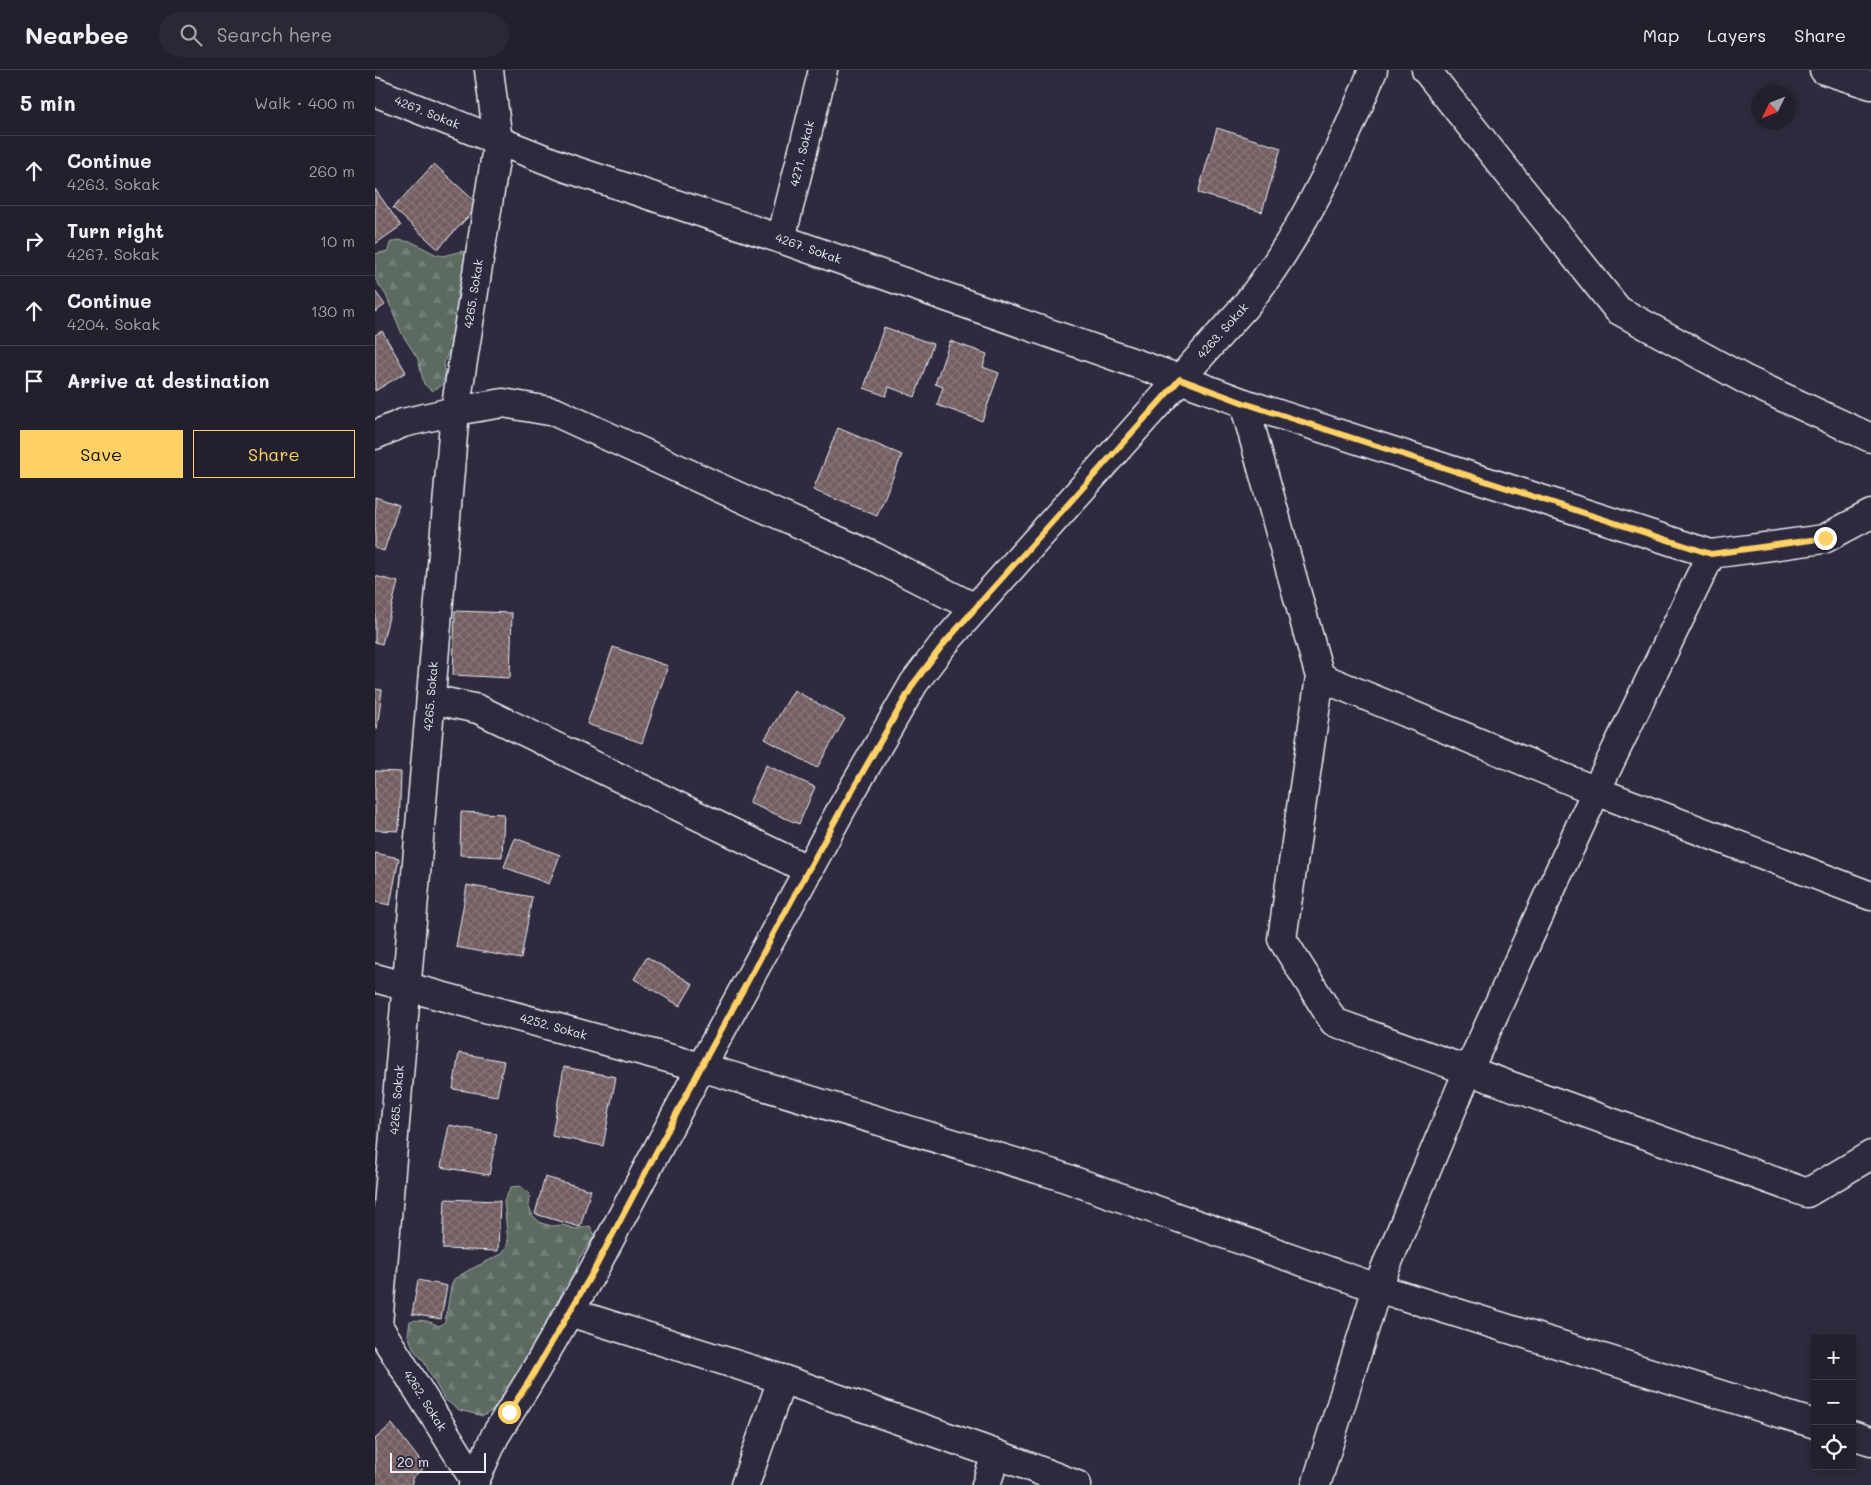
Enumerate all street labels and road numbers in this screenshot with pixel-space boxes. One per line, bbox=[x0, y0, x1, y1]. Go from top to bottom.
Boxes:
street label: 4267. Sokak bbox=[392, 92, 463, 132]
street label: 4271. Sokak bbox=[785, 119, 817, 188]
street label: 4267. Sokak bbox=[774, 229, 844, 267]
street label: 4265. Sokak bbox=[459, 258, 486, 329]
street label: 4263. Sokak bbox=[1193, 299, 1251, 362]
street label: 4265. Sokak bbox=[419, 661, 441, 731]
street label: 4252. Sokak bbox=[518, 1009, 589, 1043]
street label: 4265. Sokak bbox=[385, 1064, 407, 1135]
street label: 4262. Sokak bbox=[401, 1367, 451, 1434]

